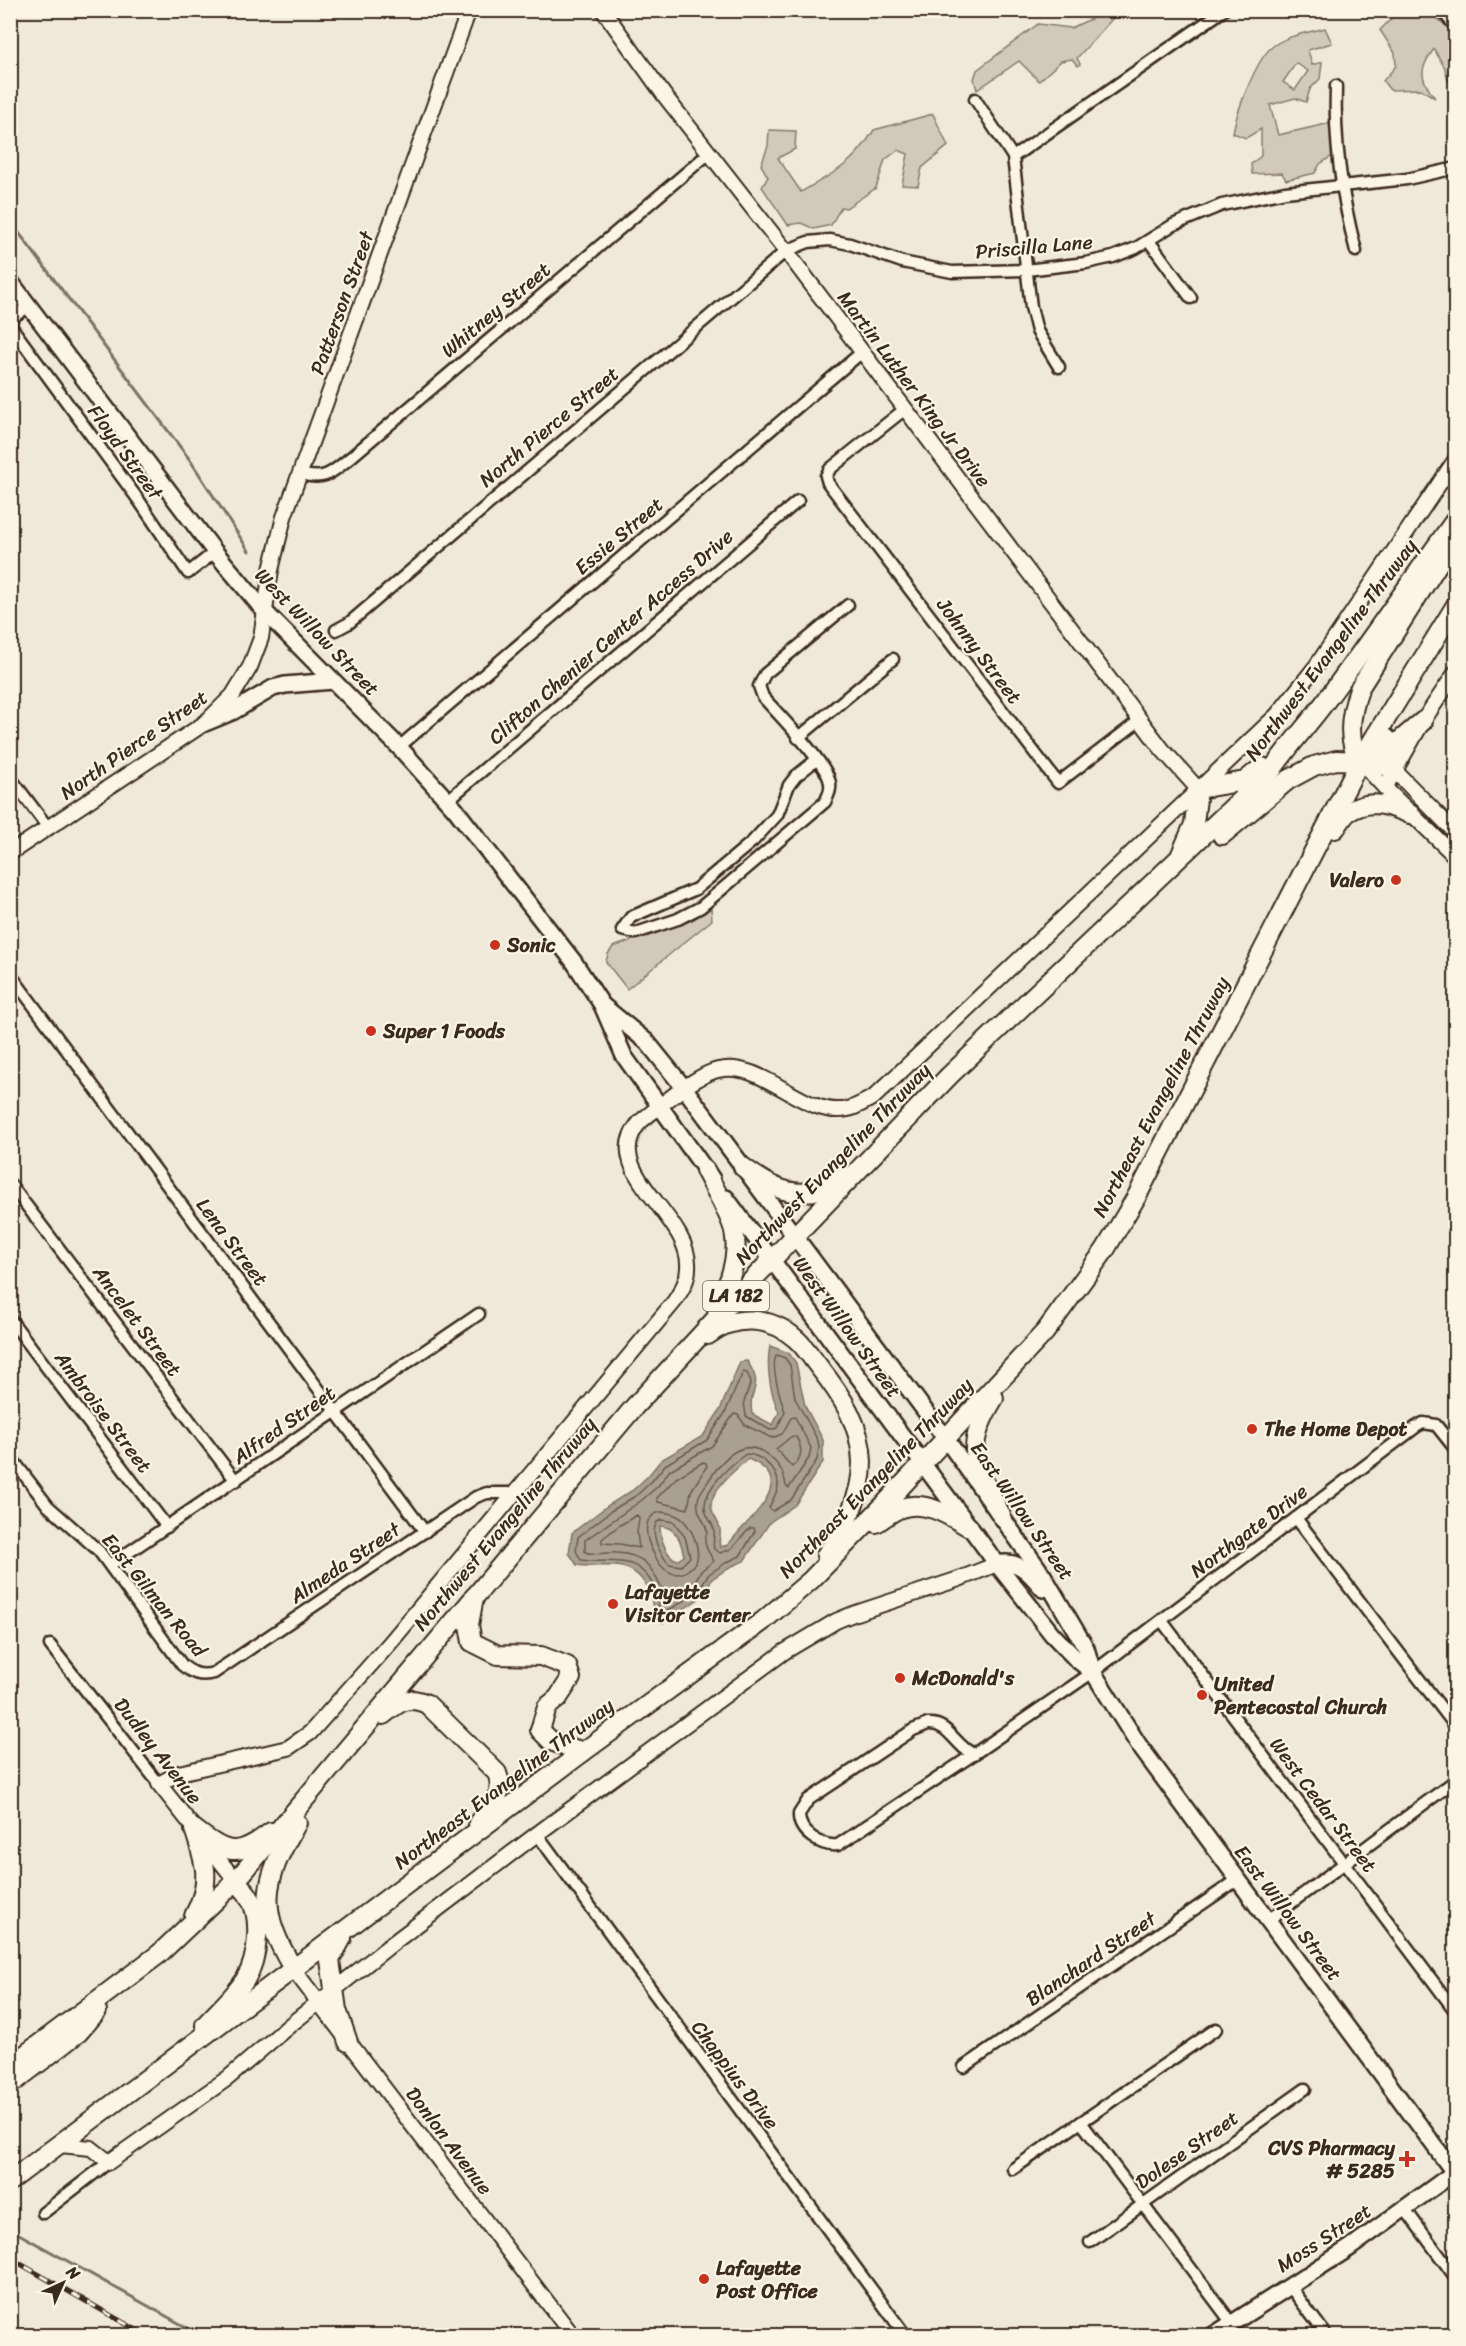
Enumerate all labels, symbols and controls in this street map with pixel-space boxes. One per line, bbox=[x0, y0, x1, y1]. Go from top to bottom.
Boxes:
street label: Priscilla Lane bbox=[974, 224, 1094, 270]
street label: Patterson Street bbox=[300, 225, 384, 380]
street label: Whitney Street bbox=[433, 253, 559, 367]
street label: Martin Luther King Jr Drive bbox=[828, 283, 1000, 495]
street label: North Pierce Street bbox=[471, 357, 627, 497]
street label: Floyd Street bbox=[78, 397, 172, 508]
street label: Essie Street bbox=[566, 488, 672, 584]
street label: Clifton Chenier Center Access Drive bbox=[480, 520, 742, 754]
street label: Northwest Evangeline Thruway bbox=[1235, 531, 1427, 769]
street label: West Willow Street bbox=[246, 559, 388, 705]
street label: Johnny Street bbox=[926, 589, 1031, 712]
street label: North Pierce Street bbox=[52, 680, 216, 809]
place label: Valero bbox=[1329, 863, 1384, 898]
marker: Valero bbox=[1389, 873, 1403, 887]
place label: Sonic bbox=[506, 928, 556, 963]
marker: Sonic bbox=[488, 938, 502, 952]
street label: Northeast Evangeline Thruway bbox=[1082, 970, 1240, 1224]
place label: Super 1 Foods bbox=[382, 1014, 506, 1049]
marker: Super 1 Foods bbox=[364, 1024, 378, 1038]
street label: Northwest Evangeline Thruway bbox=[726, 1054, 940, 1274]
street label: Lena Street bbox=[187, 1190, 277, 1294]
street label: West Willow Street bbox=[783, 1249, 911, 1406]
street label: Ancelet Street bbox=[83, 1257, 191, 1385]
road number: LA 182 bbox=[703, 1281, 769, 1311]
street label: Ambroise Street bbox=[45, 1342, 161, 1481]
street label: Northeast Evangeline Thruway bbox=[770, 1369, 982, 1587]
street label: Alfred Street bbox=[224, 1376, 343, 1474]
street label: Northwest Evangeline Thruway bbox=[404, 1408, 606, 1639]
place label: The Home Depot bbox=[1264, 1412, 1408, 1447]
marker: The Home Depot bbox=[1245, 1422, 1259, 1436]
street label: East Willow Street bbox=[961, 1434, 1083, 1588]
street label: Northgate Drive bbox=[1182, 1475, 1316, 1587]
street label: Almeda Street bbox=[281, 1512, 409, 1614]
street label: East Gilman Road bbox=[92, 1525, 216, 1666]
place label: Lafayette Visitor Center bbox=[625, 1575, 752, 1633]
marker: Lafayette Visitor Center bbox=[606, 1597, 620, 1611]
place label: McDonald's bbox=[911, 1661, 1015, 1696]
place label: United Pentecostal Church bbox=[1214, 1667, 1388, 1725]
marker: McDonald's bbox=[893, 1671, 907, 1685]
marker: United Pentecostal Church bbox=[1195, 1688, 1209, 1702]
street label: Northeast Evangeline Thruway bbox=[386, 1689, 622, 1879]
street label: Dudley Avenue bbox=[105, 1690, 211, 1812]
street label: West Cedar Street bbox=[1260, 1730, 1386, 1881]
street label: East Willow Street bbox=[1225, 1837, 1351, 1989]
street label: Blanchard Street bbox=[1018, 1902, 1164, 2016]
street label: Chappius Drive bbox=[682, 2013, 788, 2137]
street label: Donlon Avenue bbox=[396, 2079, 502, 2203]
street label: Dolese Street bbox=[1128, 2101, 1247, 2199]
place label: CVS Pharmacy # 5285 bbox=[1267, 2131, 1396, 2189]
marker: CVS Pharmacy # 5285 bbox=[1400, 2152, 1414, 2166]
street label: Moss Street bbox=[1269, 2194, 1379, 2282]
place label: Lafayette Post Office bbox=[716, 2251, 819, 2309]
north arrow bbox=[33, 2253, 93, 2313]
text: N bbox=[58, 2258, 88, 2288]
marker: Lafayette Post Office bbox=[697, 2272, 711, 2286]

